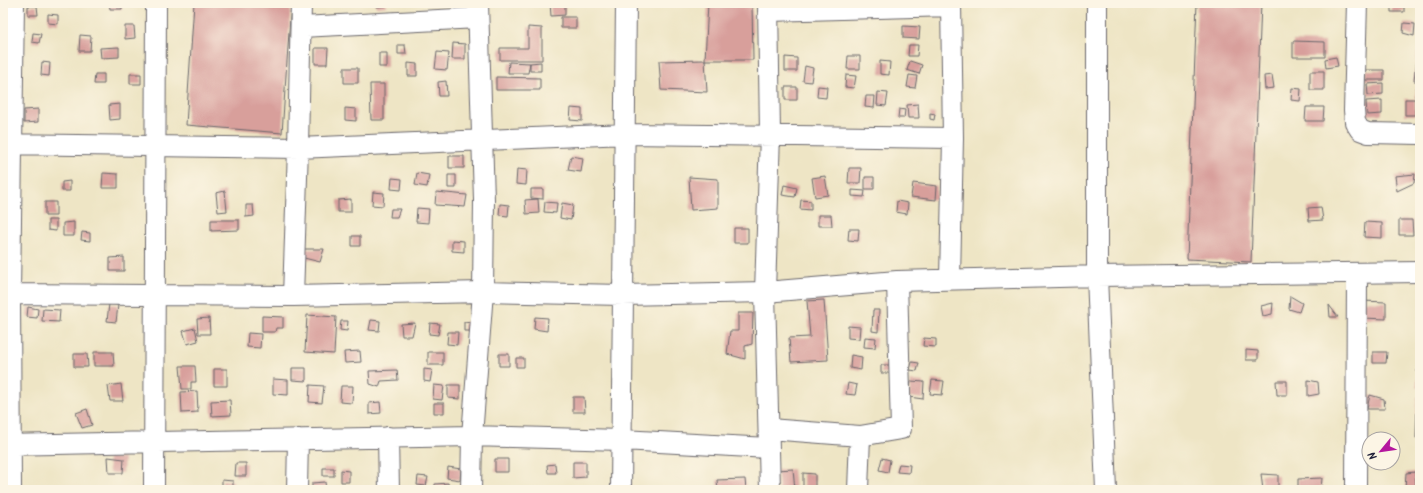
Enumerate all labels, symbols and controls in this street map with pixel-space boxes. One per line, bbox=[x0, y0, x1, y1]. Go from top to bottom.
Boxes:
north arrow bbox=[1361, 431, 1401, 471]
text: N bbox=[1364, 448, 1383, 463]

